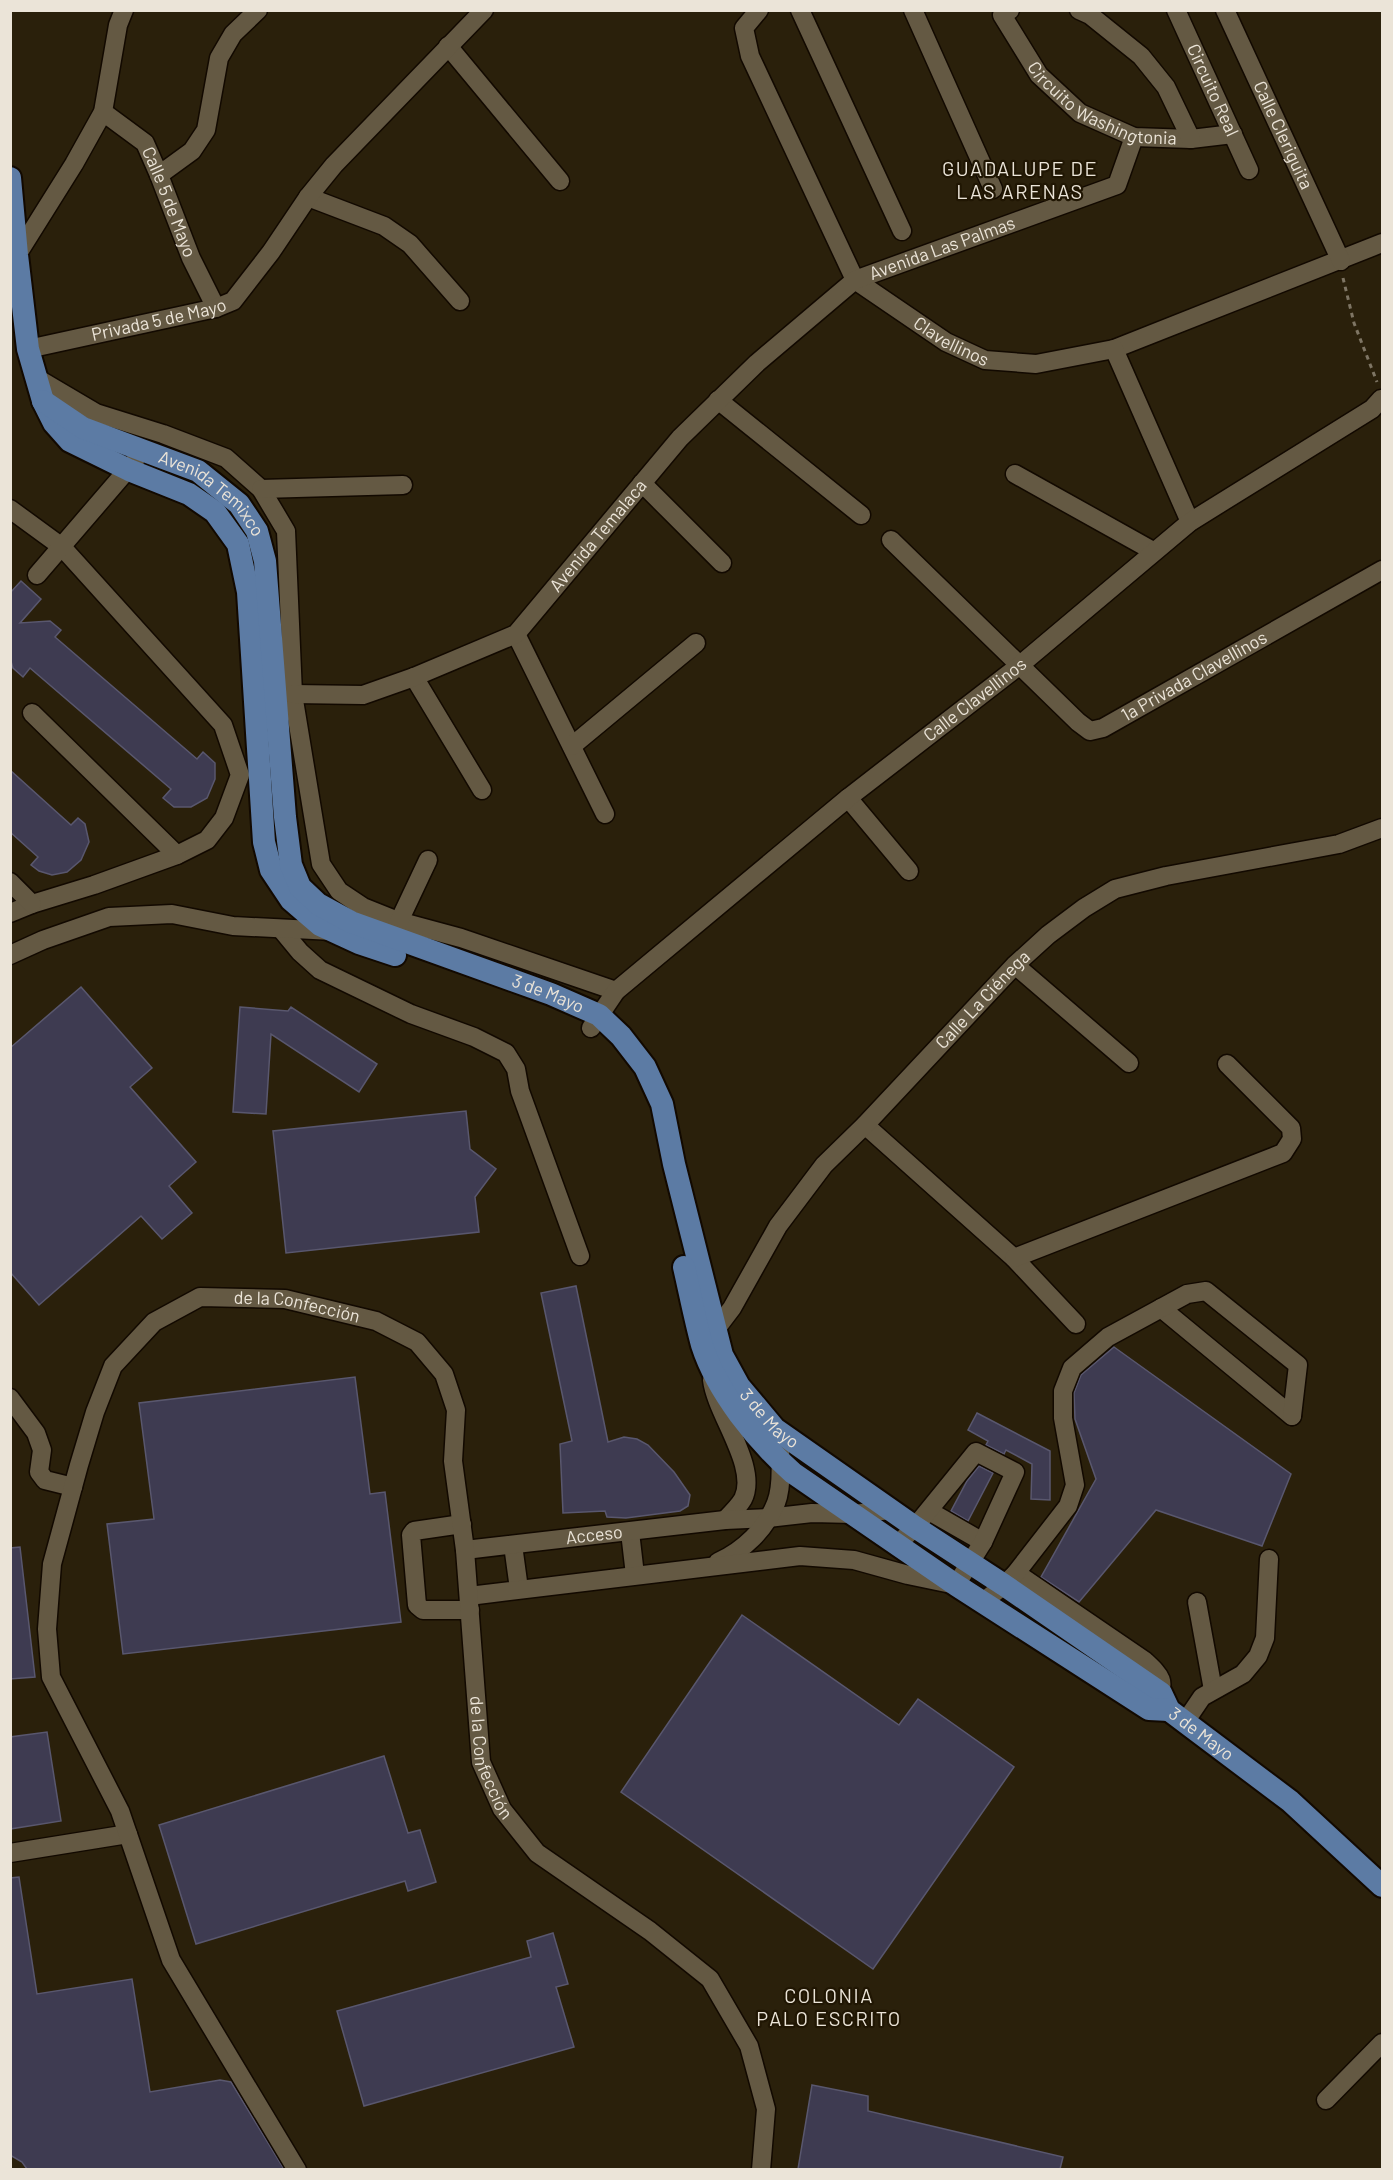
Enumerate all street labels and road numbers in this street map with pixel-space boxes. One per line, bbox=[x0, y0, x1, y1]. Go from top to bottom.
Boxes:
street label: Circuito Real bbox=[1183, 40, 1244, 139]
street label: Circuito Washingtonia bbox=[1023, 57, 1177, 148]
street label: Calle Cleriguita bbox=[1249, 77, 1318, 193]
street label: Calle 5 de Mayo bbox=[138, 143, 202, 260]
street label: Avenida Las Palmas bbox=[866, 211, 1018, 284]
street label: Privada 5 de Mayo bbox=[89, 293, 229, 345]
street label: Clavellinos bbox=[910, 311, 993, 370]
street label: Avenida Temixco bbox=[156, 445, 269, 540]
street label: Avenida Temalaca bbox=[544, 474, 651, 596]
street label: 1a Privada Clavellinos bbox=[1117, 626, 1270, 726]
street label: Calle Clavellinos bbox=[918, 652, 1031, 746]
street label: Calle La Ciénega bbox=[930, 945, 1034, 1053]
street label: 3 de Mayo bbox=[509, 969, 588, 1017]
street label: de la Confección bbox=[233, 1286, 362, 1327]
street label: 3 de Mayo bbox=[736, 1384, 804, 1452]
street label: Acceso bbox=[564, 1520, 624, 1548]
street label: de la Confección bbox=[466, 1695, 518, 1823]
street label: 3 de Mayo bbox=[1165, 1702, 1239, 1765]

